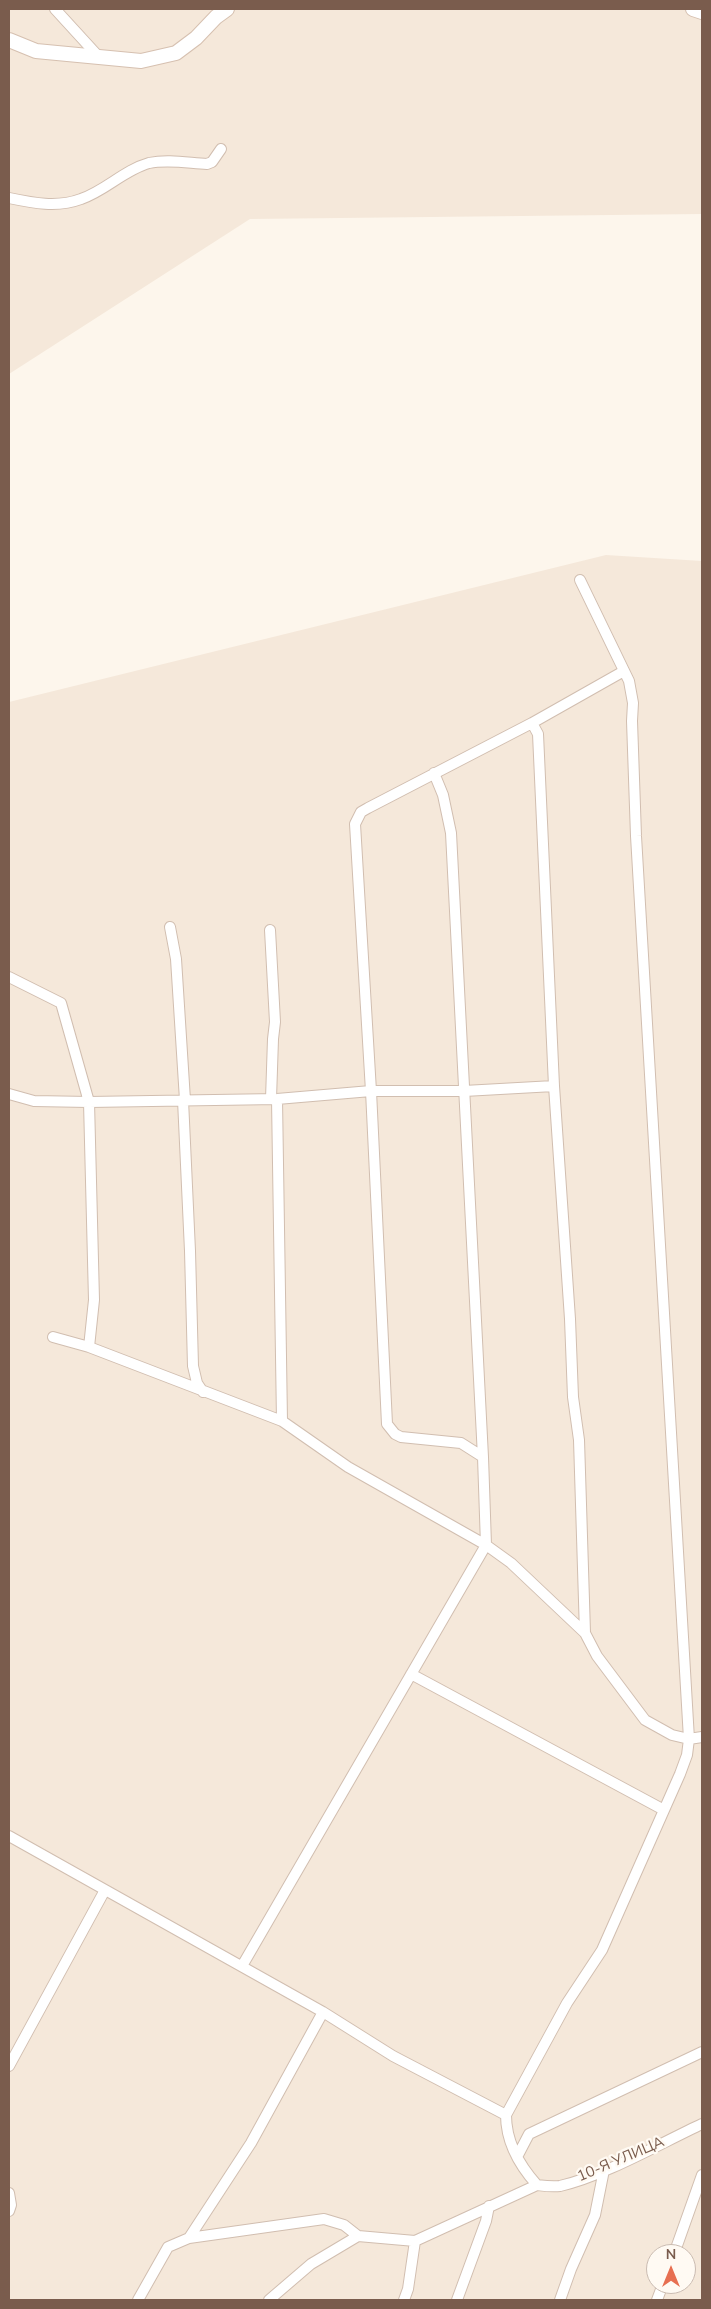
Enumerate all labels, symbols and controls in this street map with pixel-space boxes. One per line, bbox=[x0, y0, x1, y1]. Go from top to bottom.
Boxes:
street label: 10-Я УЛИЦА bbox=[575, 2134, 667, 2186]
north arrow bbox=[646, 2244, 696, 2294]
text: N bbox=[666, 2245, 676, 2264]

